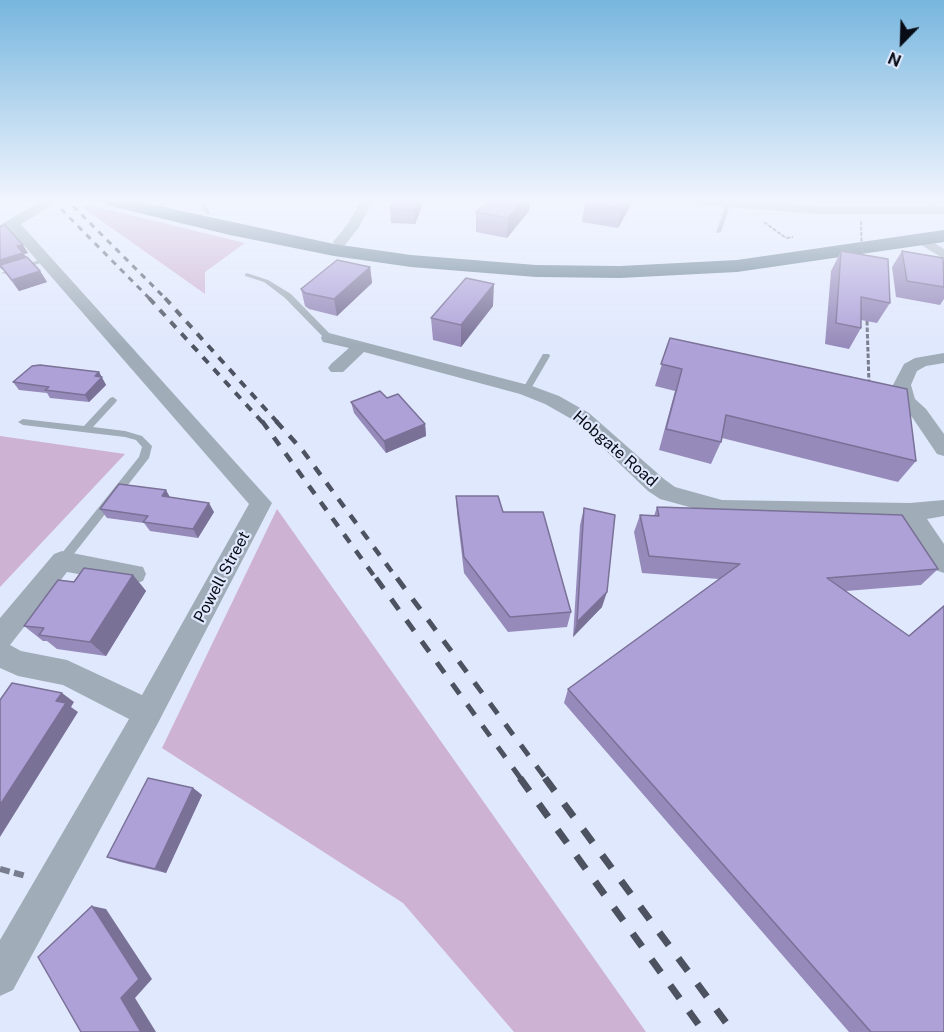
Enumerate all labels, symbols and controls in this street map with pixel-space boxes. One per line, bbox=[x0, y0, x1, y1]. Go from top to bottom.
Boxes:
north arrow bbox=[872, 12, 932, 72]
text: N bbox=[885, 48, 904, 70]
street label: Hobgate Road bbox=[569, 407, 661, 491]
street label: Powell Street bbox=[190, 528, 254, 626]

